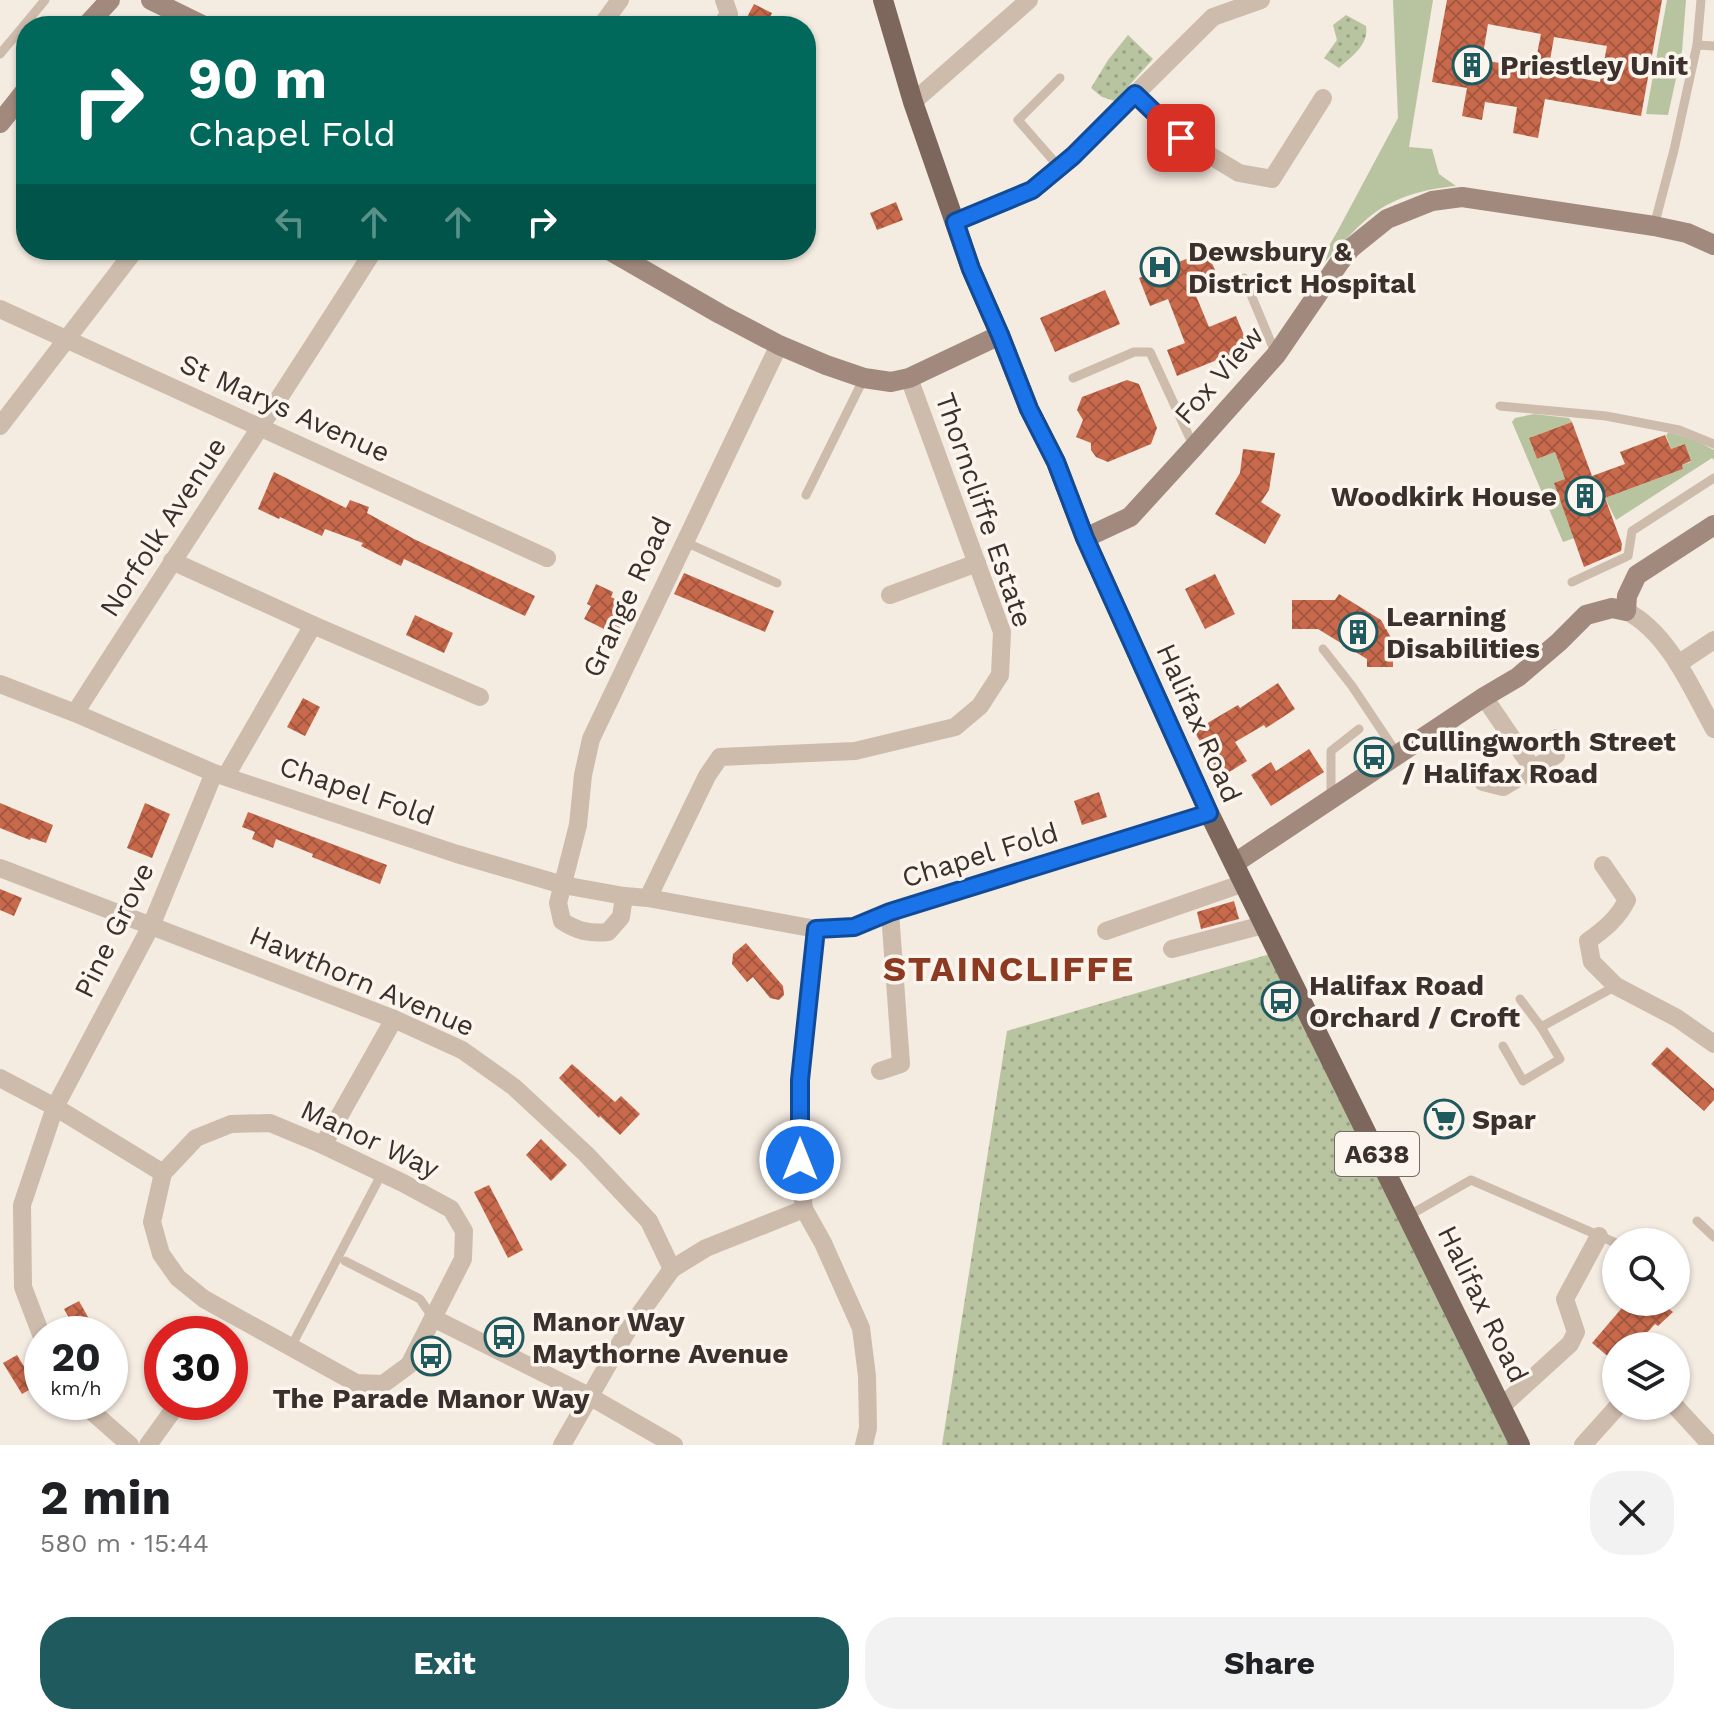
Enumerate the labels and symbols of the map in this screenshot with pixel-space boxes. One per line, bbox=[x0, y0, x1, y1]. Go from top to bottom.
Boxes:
building icon: Priestley Unit bbox=[1451, 44, 1493, 86]
place label: Priestley Unit bbox=[1500, 49, 1688, 82]
pin bbox=[1147, 104, 1215, 172]
place label: Dewsbury & District Hospital bbox=[1188, 235, 1416, 300]
hospital icon: Dewsbury & District Hospital bbox=[1139, 246, 1181, 288]
street label: Fox View bbox=[1167, 319, 1271, 431]
street label: St Marys Avenue bbox=[175, 347, 395, 469]
street label: Thorncliffe Estate bbox=[928, 388, 1040, 632]
street label: Norfolk Avenue bbox=[93, 431, 233, 623]
building icon: Woodkirk House bbox=[1564, 475, 1606, 517]
place label: Woodkirk House bbox=[1331, 480, 1557, 513]
street label: Grange Road bbox=[575, 511, 679, 683]
place label: Learning Disabilities bbox=[1386, 600, 1540, 665]
building icon: Learning Disabilities bbox=[1337, 611, 1379, 653]
street label: Halifax Road bbox=[1149, 638, 1249, 808]
place label: Cullingworth Street / Halifax Road bbox=[1402, 725, 1676, 790]
bus stop icon: Cullingworth Street / Halifax Road bbox=[1353, 736, 1395, 778]
street label: Chapel Fold bbox=[275, 749, 439, 833]
street label: Chapel Fold bbox=[898, 816, 1062, 894]
street label: Pine Grove bbox=[67, 857, 161, 1003]
street label: Hawthorn Avenue bbox=[244, 919, 480, 1043]
district label: STAINCLIFFE bbox=[883, 948, 1135, 990]
place label: Halifax Road Orchard / Croft bbox=[1309, 969, 1520, 1034]
bus stop icon: Halifax Road Orchard / Croft bbox=[1260, 980, 1302, 1022]
street label: Manor Way bbox=[296, 1093, 445, 1186]
supermarket icon: Spar bbox=[1423, 1098, 1465, 1140]
place label: Spar bbox=[1472, 1103, 1536, 1136]
position arrow bbox=[758, 1118, 842, 1202]
road number: A638 bbox=[1335, 1132, 1419, 1176]
street label: Halifax Road bbox=[1431, 1220, 1535, 1388]
place label: Manor Way Maythorne Avenue bbox=[532, 1305, 788, 1370]
speed limit sign: 30 bbox=[144, 1316, 248, 1420]
bus stop icon: Manor Way Maythorne Avenue bbox=[483, 1316, 525, 1358]
bus stop icon: The Parade Manor Way bbox=[410, 1335, 452, 1377]
place label: The Parade Manor Way bbox=[272, 1382, 590, 1415]

